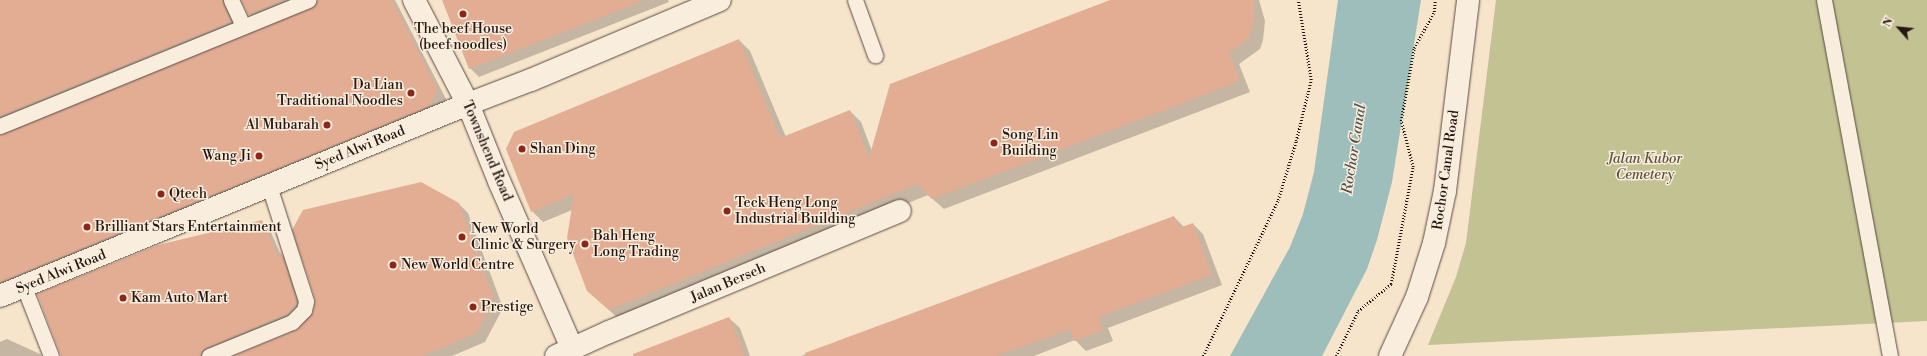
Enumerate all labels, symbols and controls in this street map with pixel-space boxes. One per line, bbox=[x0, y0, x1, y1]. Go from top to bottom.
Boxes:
north arrow bbox=[1879, 8, 1919, 48]
marker: The beef House (beef noodles) bbox=[458, 9, 468, 19]
text: N bbox=[1880, 16, 1897, 30]
place label: The beef House (beef noodles) bbox=[414, 21, 512, 54]
place label: Da Lian Traditional Noodles bbox=[277, 77, 403, 110]
marker: Da Lian Traditional Noodles bbox=[406, 88, 416, 98]
street label: Townshend Road bbox=[458, 98, 516, 204]
water label: Rochor Canal bbox=[1338, 103, 1370, 195]
street label: Rochor Canal Road bbox=[1429, 109, 1463, 231]
place label: Al Mubarah bbox=[246, 117, 319, 133]
marker: Al Mubarah bbox=[322, 120, 332, 130]
street label: Syed Alwi Road bbox=[313, 122, 407, 174]
place label: Song Lin Building bbox=[1002, 127, 1059, 160]
marker: Song Lin Building bbox=[989, 138, 999, 148]
place label: Shan Ding bbox=[530, 141, 596, 157]
marker: Shan Ding bbox=[517, 144, 527, 154]
place label: Wang Ji bbox=[203, 148, 251, 164]
marker: Wang Ji bbox=[254, 151, 264, 161]
park label: Jalan Kubor Cemetery bbox=[1608, 151, 1682, 184]
place label: Qtech bbox=[169, 186, 207, 202]
marker: Qtech bbox=[156, 189, 166, 199]
place label: Teck Heng Long Industrial Building bbox=[735, 195, 856, 228]
marker: Teck Heng Long Industrial Building bbox=[722, 206, 732, 216]
place label: Brilliant Stars Entertainment bbox=[95, 219, 282, 235]
place label: New World Clinic & Surgery bbox=[471, 221, 576, 254]
marker: Brilliant Stars Entertainment bbox=[82, 222, 92, 232]
place label: Bah Heng Long Trading bbox=[593, 228, 679, 260]
marker: New World Clinic & Surgery bbox=[456, 231, 468, 243]
marker: Bah Heng Long Trading bbox=[580, 239, 590, 249]
street label: Syed Alwi Road bbox=[14, 246, 108, 298]
place label: New World Centre bbox=[401, 257, 514, 273]
marker: New World Centre bbox=[388, 260, 398, 270]
street label: Jalan Berseh bbox=[688, 260, 768, 306]
place label: Kam Auto Mart bbox=[131, 290, 228, 306]
marker: Kam Auto Mart bbox=[118, 293, 128, 303]
place label: Prestige bbox=[481, 299, 534, 315]
marker: Prestige bbox=[468, 302, 478, 312]

